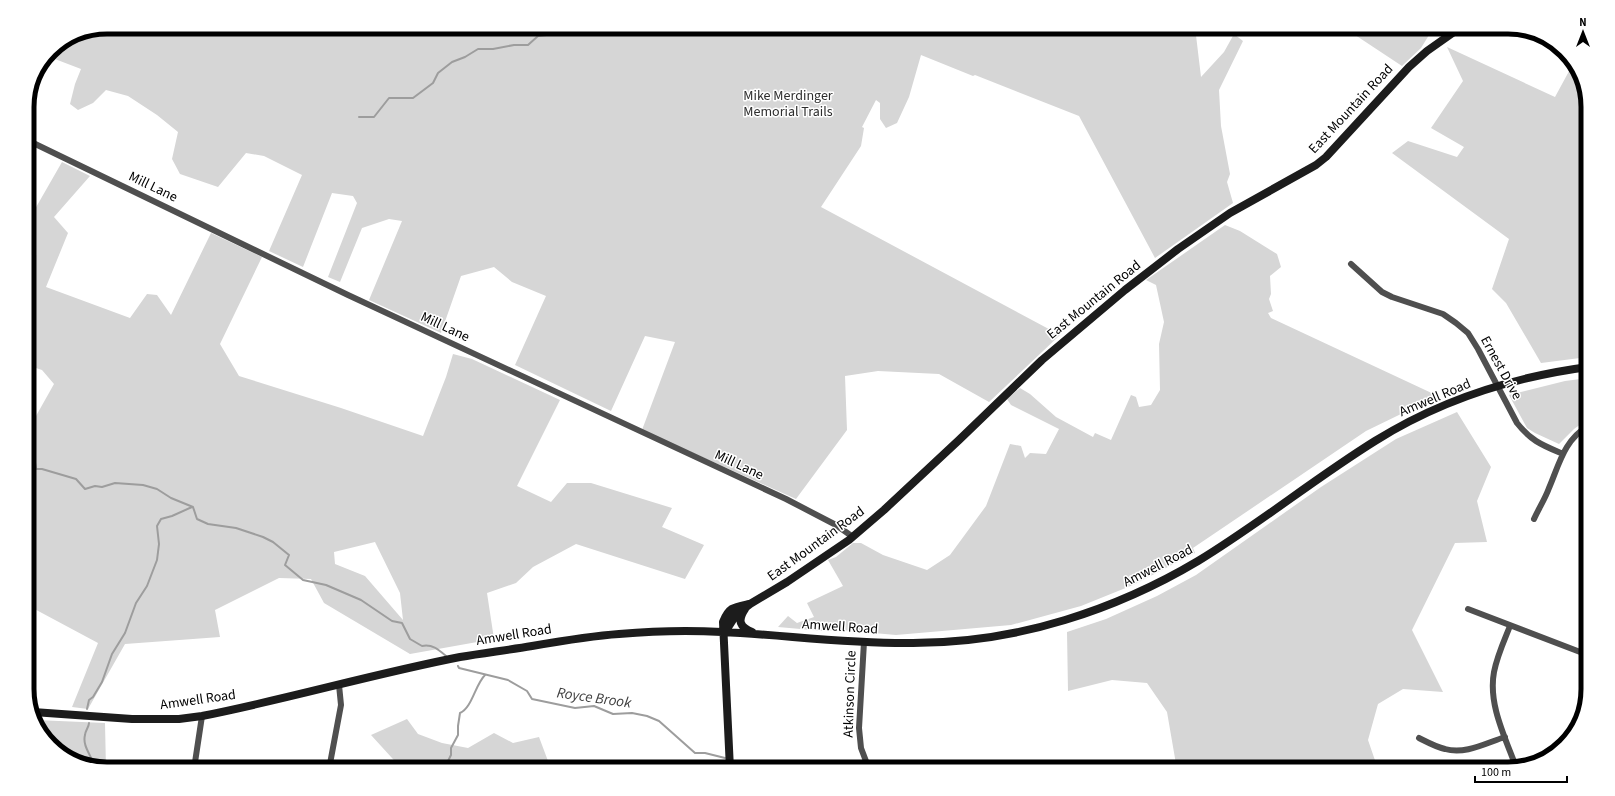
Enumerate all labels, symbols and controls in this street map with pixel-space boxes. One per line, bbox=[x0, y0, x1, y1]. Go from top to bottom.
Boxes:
north arrow bbox=[1563, 12, 1603, 52]
text: N bbox=[1579, 15, 1587, 30]
street label: East Mountain Road bbox=[1304, 60, 1398, 158]
park label: Mike Merdinger Memorial Trails bbox=[743, 86, 833, 122]
street label: Mill Lane bbox=[125, 167, 181, 207]
street label: East Mountain Road bbox=[1043, 256, 1145, 344]
street label: Mill Lane bbox=[417, 307, 473, 347]
street label: Ernest Drive bbox=[1475, 332, 1527, 404]
street label: Amwell Road bbox=[1396, 374, 1474, 422]
street label: Mill Lane bbox=[711, 445, 767, 485]
street label: East Mountain Road bbox=[763, 502, 869, 586]
street label: Amwell Road bbox=[1120, 540, 1196, 592]
street label: Amwell Road bbox=[801, 614, 879, 640]
street label: Amwell Road bbox=[475, 619, 553, 651]
street label: Atkinson Circle bbox=[838, 650, 862, 738]
water label: Royce Brook bbox=[555, 682, 633, 714]
street label: Amwell Road bbox=[159, 685, 237, 715]
scale bar bbox=[1475, 758, 1567, 784]
text: 100 m bbox=[1481, 764, 1511, 781]

